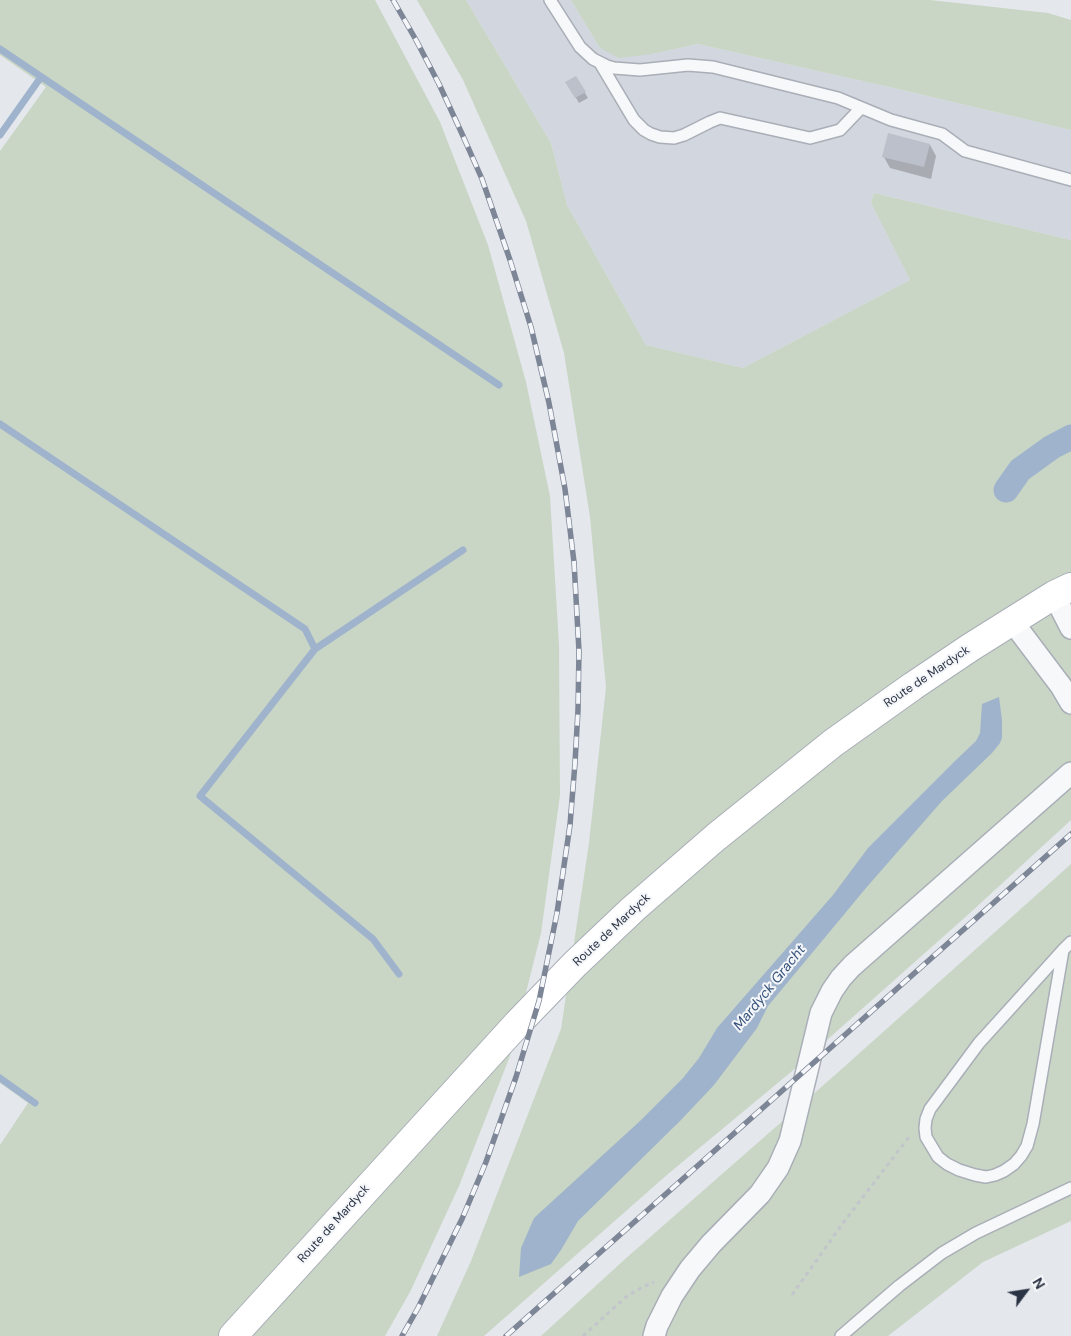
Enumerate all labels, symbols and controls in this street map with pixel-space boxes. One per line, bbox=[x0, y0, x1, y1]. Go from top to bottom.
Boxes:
street label: Route de Mardyck bbox=[881, 643, 973, 711]
street label: Route de Mardyck bbox=[570, 891, 654, 969]
water label: Mardyck Gracht bbox=[730, 942, 810, 1034]
street label: Route de Mardyck bbox=[295, 1182, 373, 1266]
north arrow bbox=[1001, 1266, 1051, 1316]
text: N bbox=[1029, 1274, 1049, 1292]

